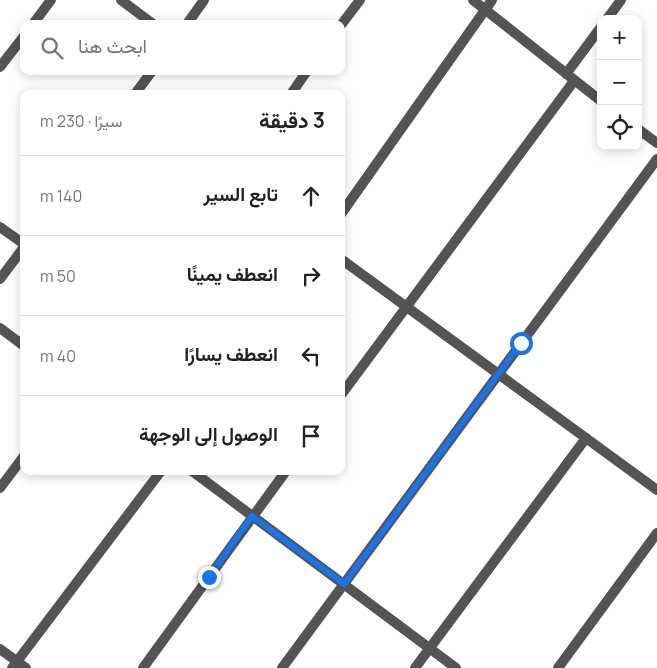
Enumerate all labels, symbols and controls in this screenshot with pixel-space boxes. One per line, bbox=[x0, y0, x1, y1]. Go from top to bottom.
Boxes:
map controls bbox=[597, 15, 642, 150]
button: + bbox=[597, 15, 642, 60]
search box bbox=[20, 20, 345, 75]
text: ابحث هنا bbox=[78, 33, 147, 59]
icon: search bbox=[38, 34, 66, 62]
button: − bbox=[597, 60, 642, 105]
button: locate bbox=[597, 105, 642, 150]
text: 3 دقيقة bbox=[259, 106, 325, 134]
text: سيرًا · 230 m bbox=[40, 110, 122, 132]
text: تابع السير bbox=[203, 181, 278, 207]
icon: ahead bbox=[297, 182, 325, 210]
text: 140 m bbox=[40, 185, 82, 207]
text: انعطف يمينًا bbox=[187, 261, 278, 287]
icon: right bbox=[297, 262, 325, 290]
text: 50 m bbox=[40, 265, 76, 287]
route start bbox=[510, 332, 533, 355]
text: انعطف يسارًا bbox=[184, 341, 278, 367]
icon: left bbox=[297, 342, 325, 370]
text: 40 m bbox=[40, 345, 76, 367]
text: الوصول إلى الوجهة bbox=[139, 421, 278, 447]
icon: arrive bbox=[297, 422, 325, 450]
route end bbox=[198, 566, 221, 589]

